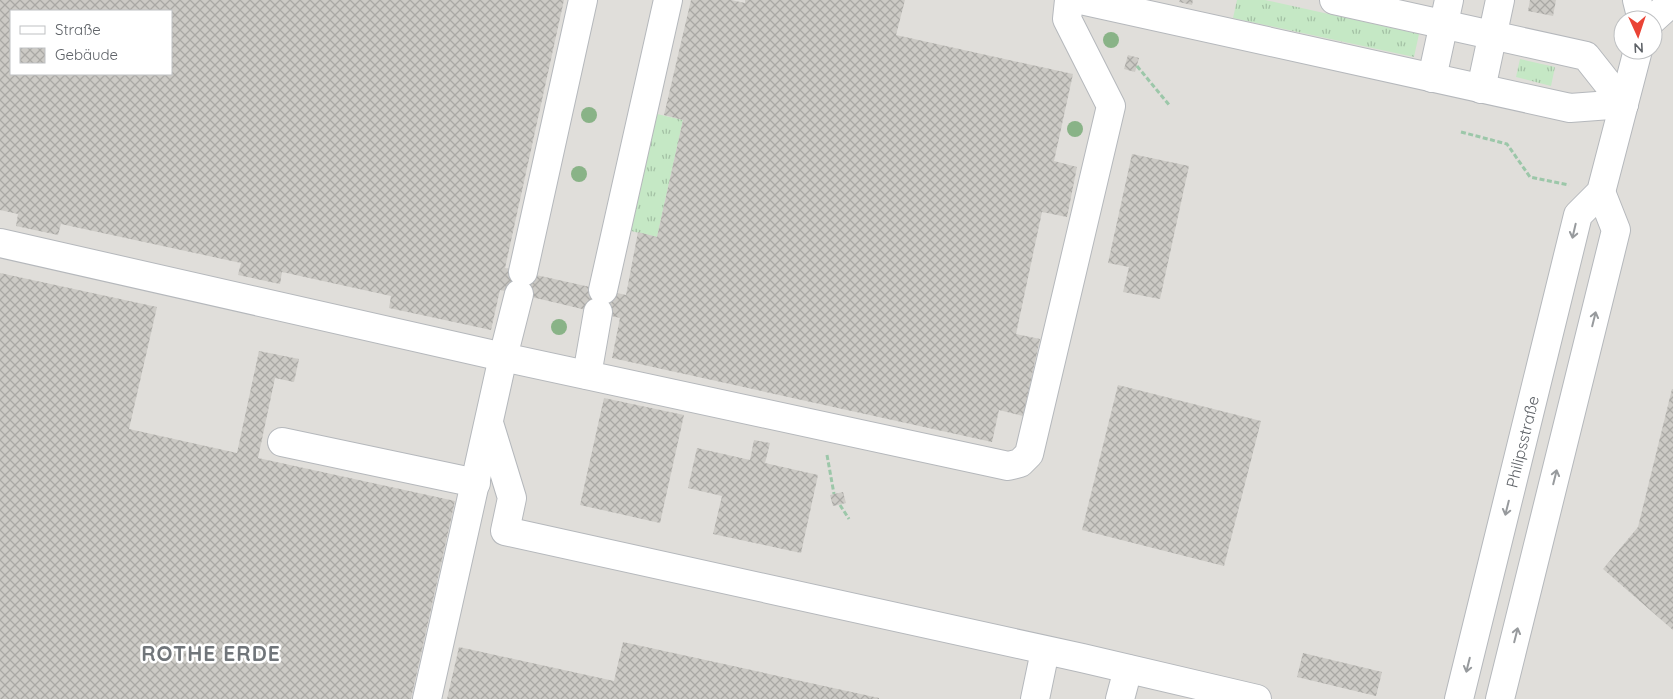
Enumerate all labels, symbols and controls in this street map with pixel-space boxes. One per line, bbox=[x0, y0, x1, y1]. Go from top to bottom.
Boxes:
legend bbox=[10, 10, 172, 75]
north arrow bbox=[1613, 10, 1663, 60]
text: Straße bbox=[55, 20, 101, 39]
text: N bbox=[1633, 39, 1644, 57]
text: Gebäude bbox=[55, 45, 118, 64]
one-way arrow bbox=[1569, 222, 1578, 238]
one-way arrow bbox=[1589, 312, 1599, 328]
street label: Philipsstraße bbox=[1501, 394, 1543, 490]
one-way arrow bbox=[1550, 469, 1560, 485]
one-way arrow bbox=[1501, 499, 1511, 515]
one-way arrow bbox=[1511, 627, 1521, 643]
district label: ROTHE ERDE bbox=[141, 640, 281, 666]
one-way arrow bbox=[1463, 657, 1472, 673]

